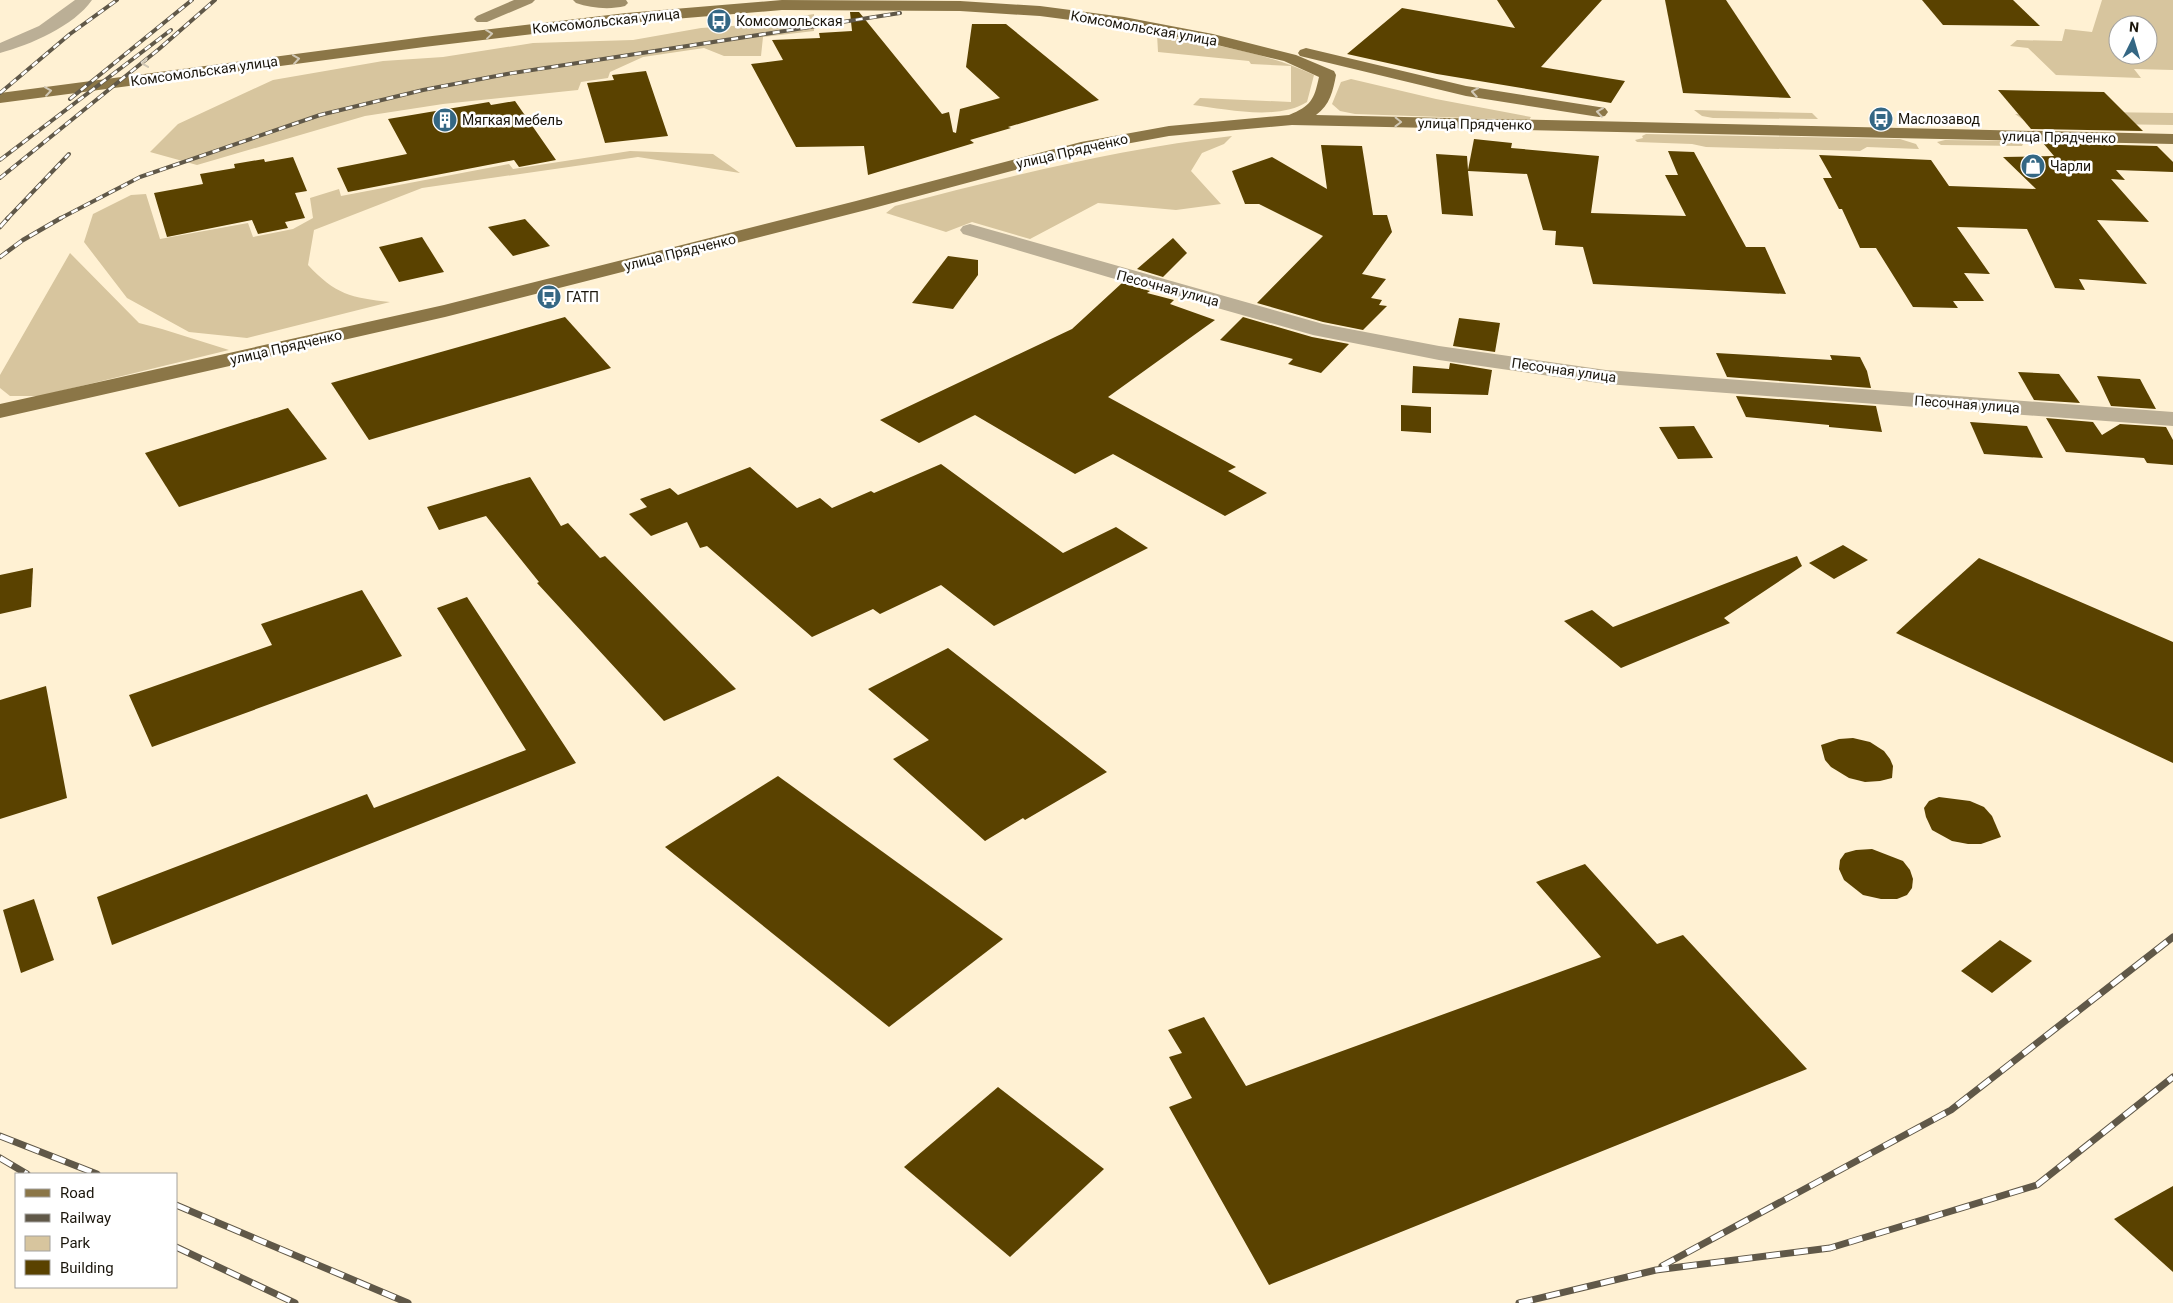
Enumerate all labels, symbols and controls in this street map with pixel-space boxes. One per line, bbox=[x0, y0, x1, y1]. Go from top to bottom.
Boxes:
street label: Комсомольская улица bbox=[531, 5, 681, 37]
street label: Комсомольская улица bbox=[1069, 7, 1219, 49]
bus stop icon: Комсомольская bbox=[706, 8, 732, 34]
place label: Комсомольская bbox=[736, 13, 843, 29]
north arrow bbox=[2108, 15, 2158, 65]
text: N bbox=[2129, 19, 2140, 35]
one-way arrow bbox=[486, 29, 494, 40]
street label: Комсомольская улица bbox=[129, 53, 279, 89]
one-way arrow bbox=[293, 54, 301, 65]
one-way arrow bbox=[141, 57, 149, 68]
one-way arrow bbox=[44, 87, 53, 97]
one-way arrow bbox=[1471, 88, 1479, 98]
bus stop icon: Маслозавод bbox=[1868, 106, 1894, 132]
building icon: Мягкая мебель bbox=[432, 107, 458, 133]
one-way arrow bbox=[1595, 107, 1603, 118]
place label: Маслозавод bbox=[1898, 111, 1980, 127]
place label: Мягкая мебель bbox=[462, 112, 563, 128]
street label: улица Прядченко bbox=[1418, 115, 1532, 133]
one-way arrow bbox=[1394, 117, 1402, 127]
street label: улица Прядченко bbox=[2002, 128, 2116, 146]
street label: улица Прядченко bbox=[1015, 130, 1129, 172]
shop icon: Чарли bbox=[2020, 153, 2046, 179]
place label: Чарли bbox=[2050, 158, 2091, 174]
street label: улица Прядченко bbox=[623, 230, 737, 274]
street label: Песочная улица bbox=[1115, 267, 1221, 309]
bus stop icon: ГАТП bbox=[536, 284, 562, 310]
place label: ГАТП bbox=[566, 289, 599, 305]
street label: улица Прядченко bbox=[229, 326, 343, 368]
street label: Песочная улица bbox=[1511, 355, 1617, 385]
street label: Песочная улица bbox=[1914, 392, 2020, 416]
legend bbox=[15, 1173, 178, 1288]
text: Road bbox=[60, 1184, 94, 1202]
text: Railway bbox=[60, 1209, 111, 1227]
text: Park bbox=[60, 1234, 91, 1252]
text: Building bbox=[60, 1259, 114, 1277]

